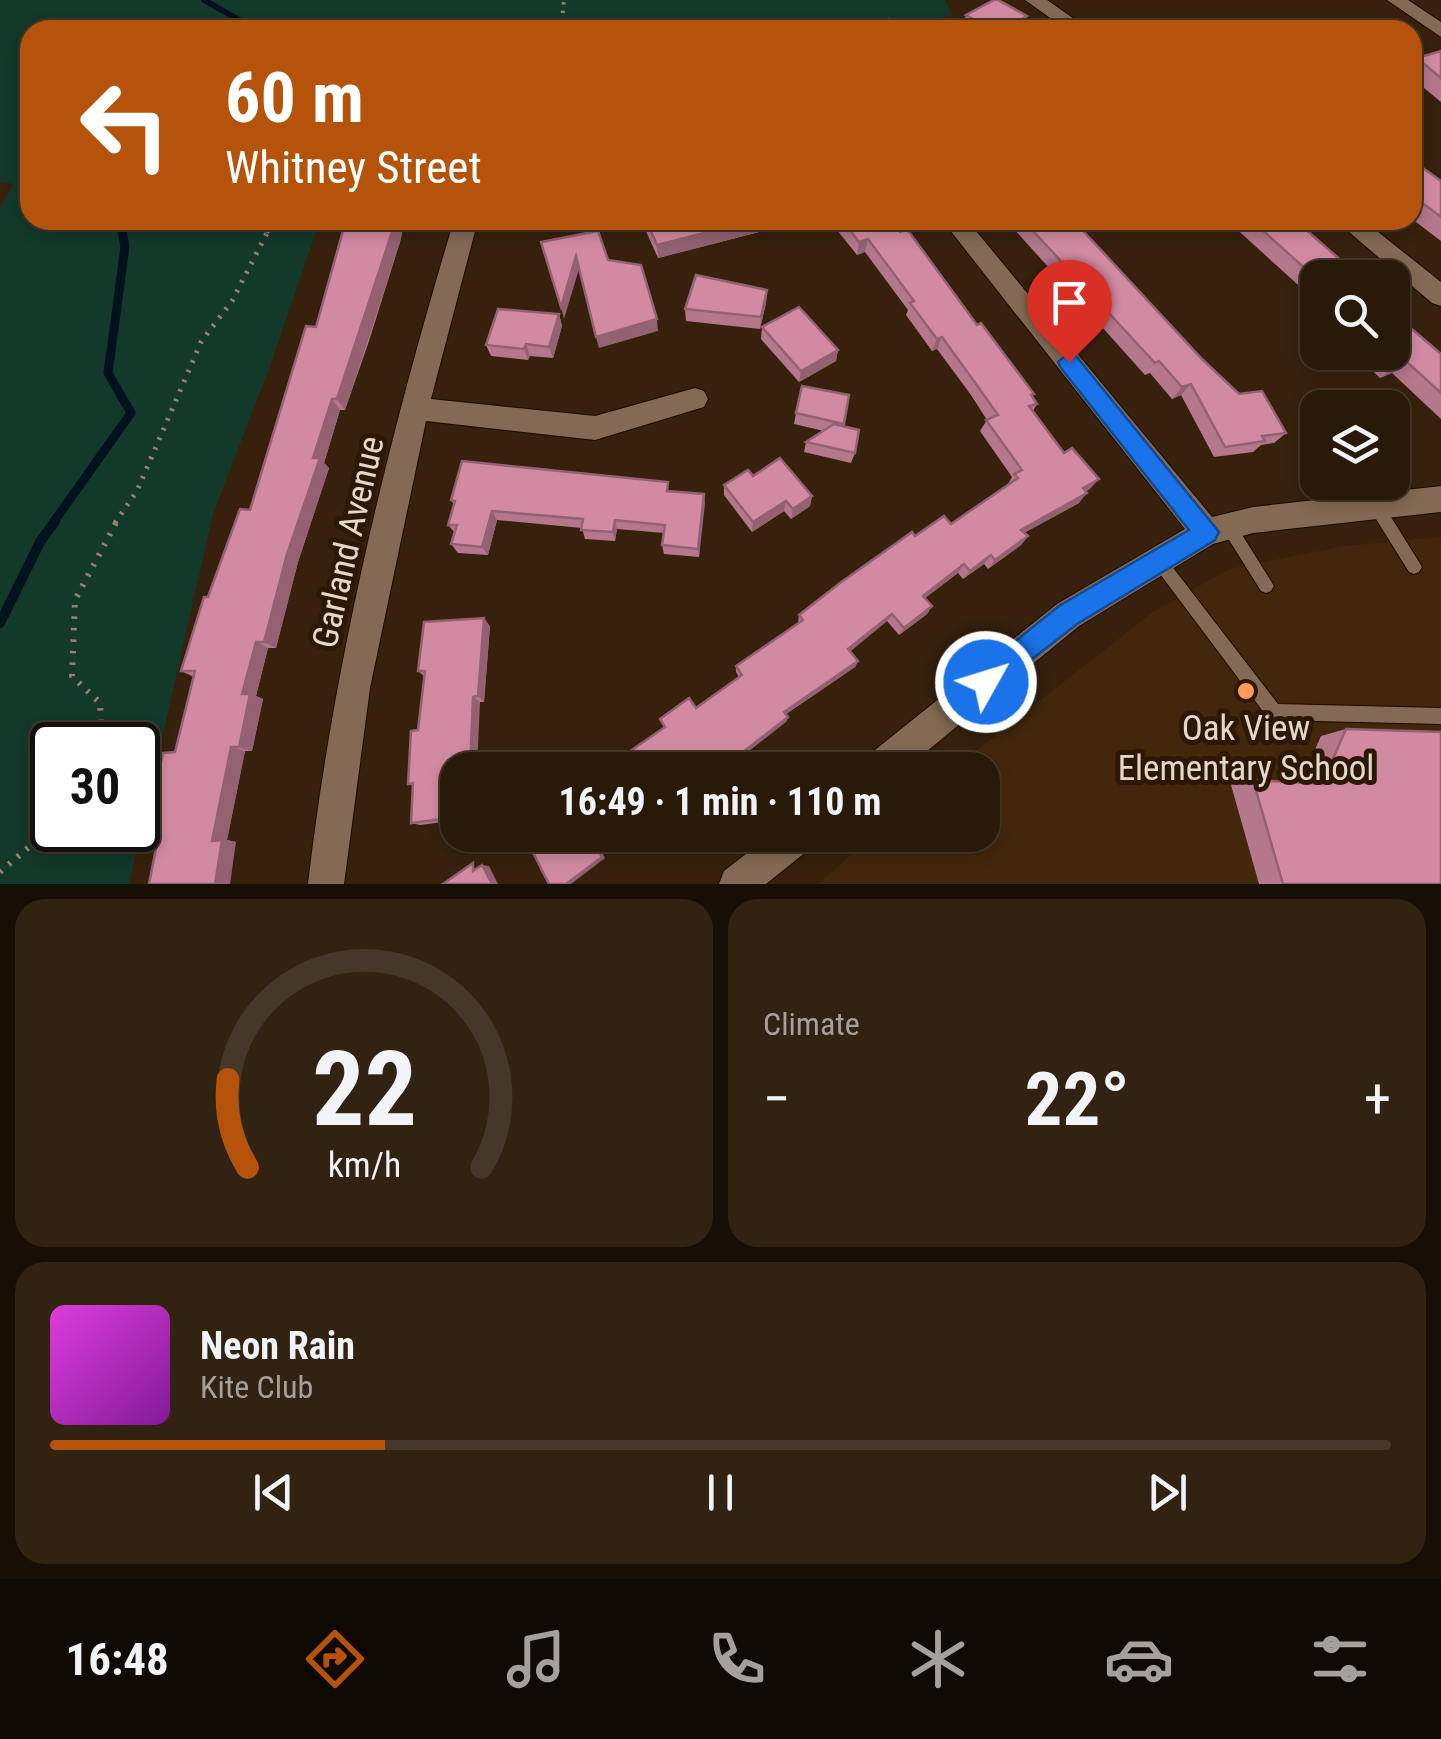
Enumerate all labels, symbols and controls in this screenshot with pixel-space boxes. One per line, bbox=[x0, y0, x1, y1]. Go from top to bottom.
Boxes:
text: 60 m bbox=[225, 57, 364, 139]
icon: left bbox=[60, 60, 190, 190]
text: Whitney Street bbox=[225, 141, 482, 194]
pin bbox=[1027, 260, 1112, 363]
map controls bbox=[1300, 260, 1410, 500]
button: search bbox=[1300, 260, 1410, 370]
icon: arrive bbox=[1042, 275, 1097, 330]
button: layers bbox=[1300, 390, 1410, 500]
street label: Garland Avenue bbox=[304, 432, 393, 652]
position arrow bbox=[934, 630, 1038, 734]
marker: Oak View Elementary School bbox=[1235, 680, 1257, 702]
place label: Oak View Elementary School bbox=[1118, 708, 1374, 789]
speed limit sign: 30 bbox=[30, 722, 160, 852]
text: 16:49 · 1 min · 110 m bbox=[559, 780, 881, 824]
text: Climate bbox=[763, 1005, 860, 1043]
text: 22 bbox=[311, 1029, 417, 1150]
text: 22° bbox=[1025, 1055, 1130, 1143]
text: − bbox=[763, 1067, 791, 1131]
text: + bbox=[1364, 1067, 1391, 1131]
text: km/h bbox=[327, 1144, 401, 1186]
text: Neon Rain bbox=[200, 1324, 355, 1368]
text: Kite Club bbox=[200, 1368, 313, 1406]
icon: previous bbox=[246, 1465, 301, 1520]
icon: pause bbox=[693, 1465, 748, 1520]
icon: next bbox=[1140, 1465, 1195, 1520]
icon: directions bbox=[300, 1624, 370, 1694]
icon: music bbox=[501, 1624, 571, 1694]
icon: phone bbox=[702, 1624, 772, 1694]
icon: climate bbox=[903, 1624, 973, 1694]
icon: car bbox=[1104, 1624, 1174, 1694]
icon: filters bbox=[1305, 1624, 1375, 1694]
text: 16:48 bbox=[66, 1633, 169, 1686]

